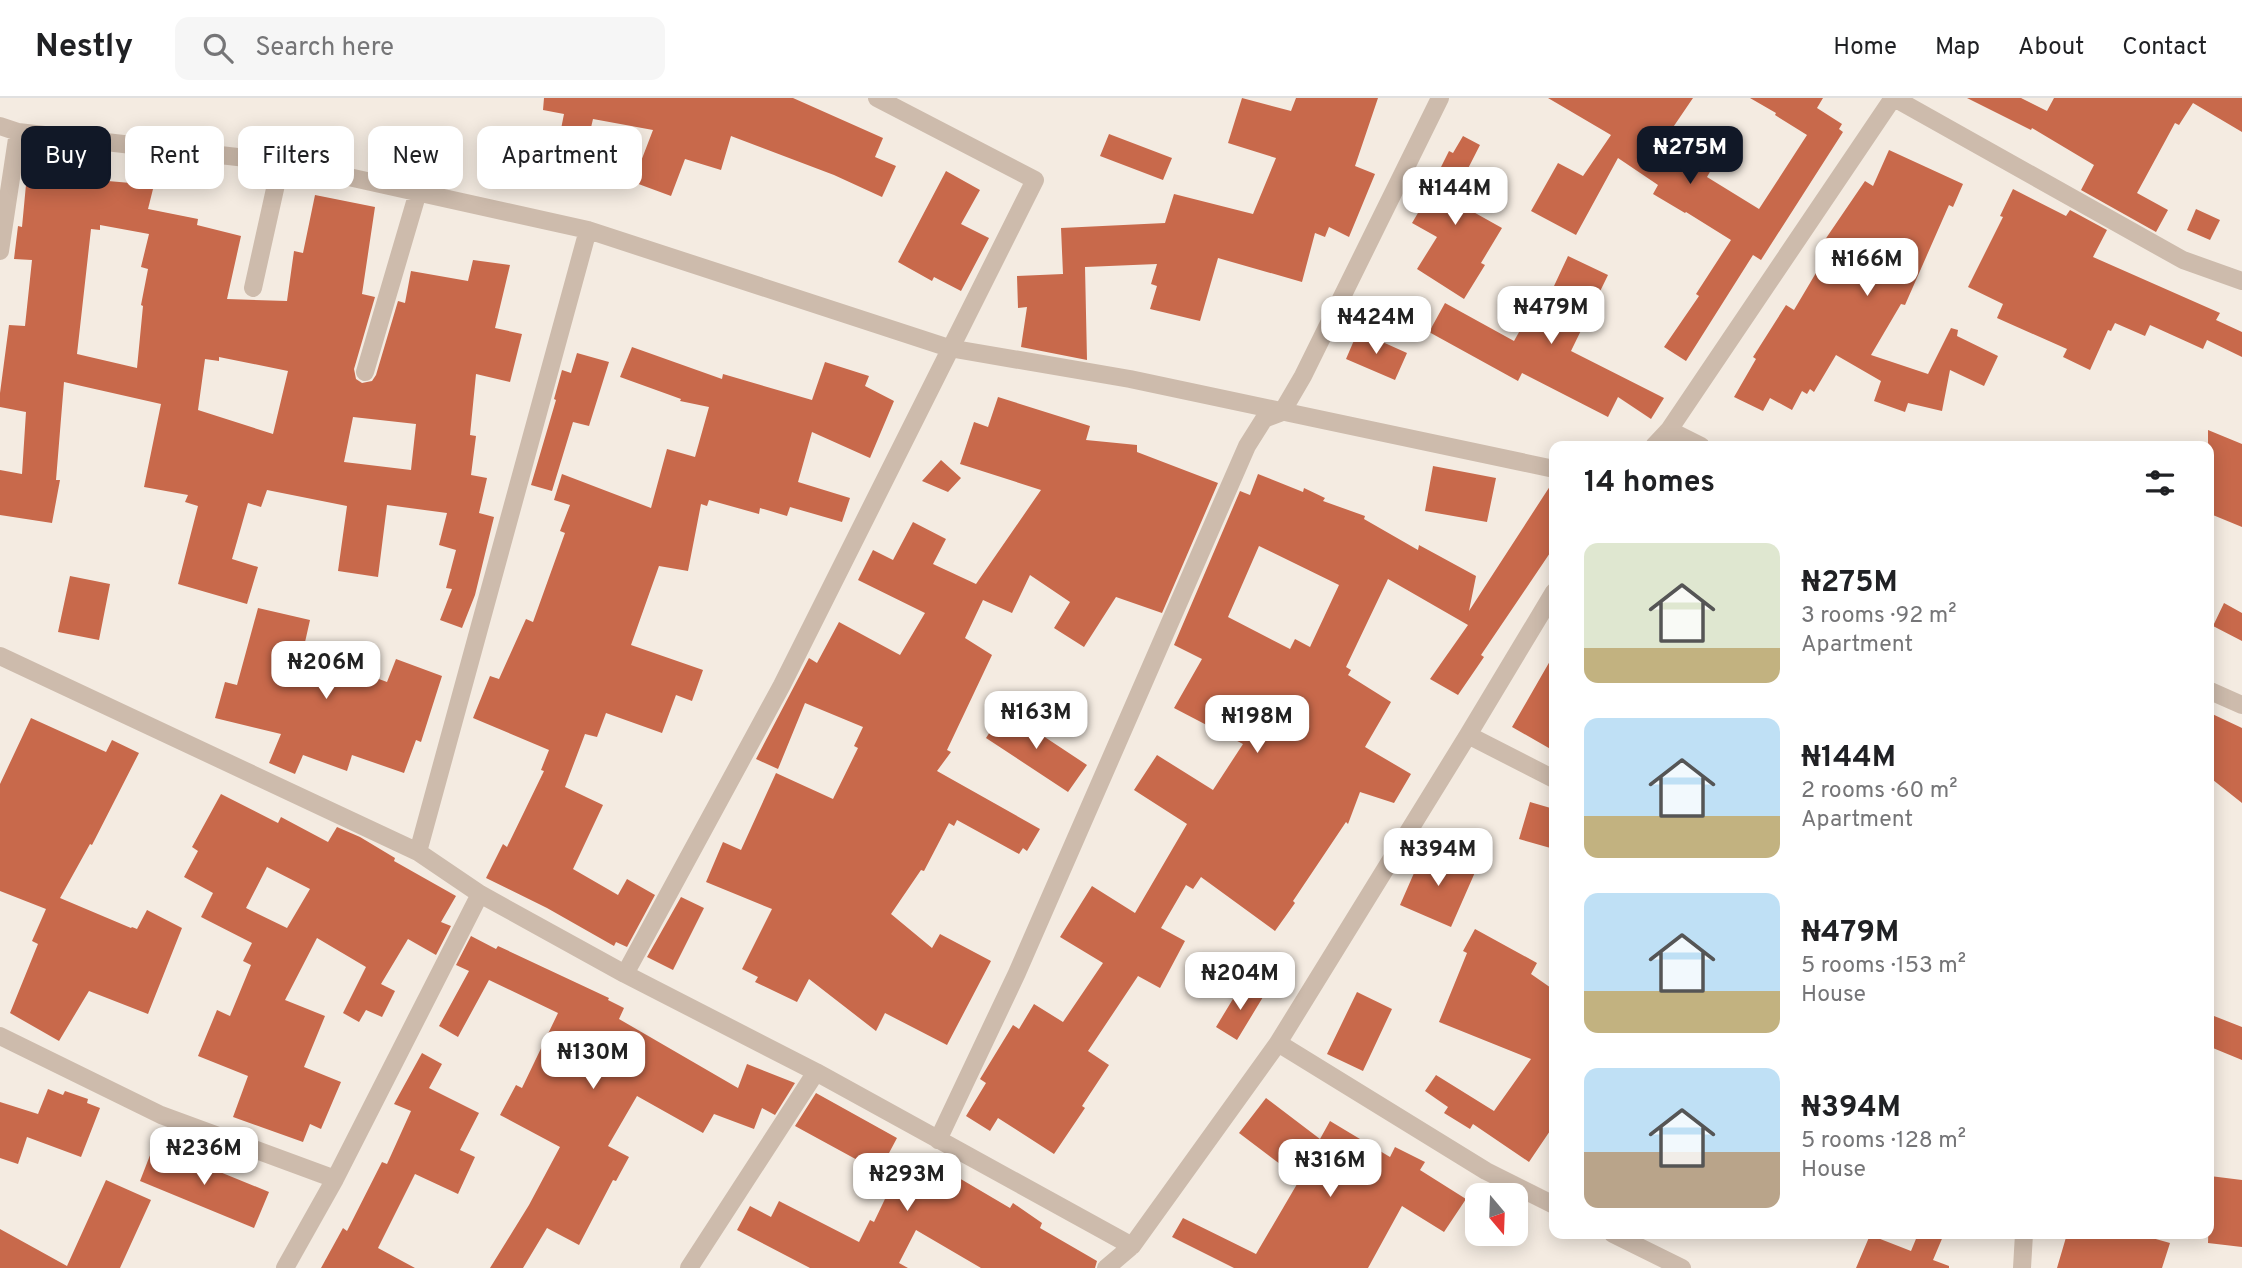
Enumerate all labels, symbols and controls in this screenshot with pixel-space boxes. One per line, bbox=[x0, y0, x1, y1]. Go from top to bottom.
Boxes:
search box bbox=[175, 17, 665, 80]
text: Nestly bbox=[35, 27, 133, 69]
icon: search bbox=[199, 29, 237, 67]
text: Search here bbox=[255, 32, 394, 65]
text: Home bbox=[1833, 33, 1897, 63]
text: Map bbox=[1935, 33, 1980, 63]
text: About bbox=[2018, 33, 2084, 63]
text: Contact bbox=[2122, 33, 2207, 63]
chip: Buy bbox=[21, 126, 111, 189]
chip: Rent bbox=[125, 126, 224, 189]
chip: Filters bbox=[238, 126, 354, 189]
chip: New bbox=[368, 126, 463, 189]
chip: Apartment bbox=[477, 126, 642, 189]
pin: ₦275M bbox=[1641, 126, 1739, 186]
text: ₦275M bbox=[1653, 134, 1727, 163]
pin: ₦144M bbox=[1406, 167, 1504, 227]
text: ₦144M bbox=[1419, 175, 1491, 204]
pin: ₦166M bbox=[1818, 238, 1916, 298]
text: ₦166M bbox=[1831, 246, 1903, 275]
pin: ₦479M bbox=[1502, 286, 1600, 346]
text: ₦479M bbox=[1513, 294, 1589, 323]
pin: ₦424M bbox=[1327, 296, 1425, 356]
text: ₦424M bbox=[1337, 304, 1415, 333]
icon: filters bbox=[2141, 464, 2179, 502]
text: 14 homes bbox=[1584, 465, 1715, 502]
text: ₦275M bbox=[1801, 565, 1898, 602]
icon: home bbox=[1640, 571, 1724, 655]
text: 3 rooms · 92 m² bbox=[1801, 602, 1957, 631]
text: Apartment bbox=[1801, 631, 1913, 660]
pin: ₦206M bbox=[277, 642, 375, 701]
text: ₦206M bbox=[287, 649, 365, 678]
pin: ₦163M bbox=[987, 692, 1085, 751]
pin: ₦198M bbox=[1208, 696, 1306, 755]
text: ₦163M bbox=[1000, 699, 1072, 728]
text: ₦198M bbox=[1221, 703, 1293, 732]
text: ₦144M bbox=[1801, 740, 1896, 777]
icon: home bbox=[1640, 746, 1724, 830]
text: 2 rooms · 60 m² bbox=[1801, 777, 1958, 806]
text: Apartment bbox=[1801, 806, 1913, 835]
pin: ₦394M bbox=[1389, 828, 1487, 888]
text: ₦394M bbox=[1400, 836, 1476, 865]
text: ₦479M bbox=[1801, 915, 1899, 952]
icon: home bbox=[1640, 921, 1724, 1005]
text: 5 rooms · 153 m² bbox=[1801, 952, 1966, 981]
pin: ₦204M bbox=[1191, 953, 1289, 1012]
text: ₦204M bbox=[1201, 960, 1279, 989]
text: House bbox=[1801, 981, 1866, 1010]
pin: ₦130M bbox=[544, 1032, 642, 1091]
text: ₦130M bbox=[557, 1039, 629, 1068]
text: ₦394M bbox=[1801, 1090, 1901, 1127]
icon: home bbox=[1640, 1096, 1724, 1180]
text: 5 rooms · 128 m² bbox=[1801, 1127, 1966, 1156]
pin: ₦236M bbox=[155, 1128, 253, 1187]
text: ₦236M bbox=[166, 1135, 242, 1164]
pin: ₦316M bbox=[1281, 1140, 1379, 1199]
text: ₦316M bbox=[1294, 1147, 1366, 1176]
pin: ₦293M bbox=[858, 1154, 956, 1213]
text: House bbox=[1801, 1156, 1866, 1185]
text: ₦293M bbox=[869, 1161, 945, 1190]
north arrow bbox=[1465, 1183, 1528, 1246]
map controls bbox=[1465, 1183, 1528, 1246]

